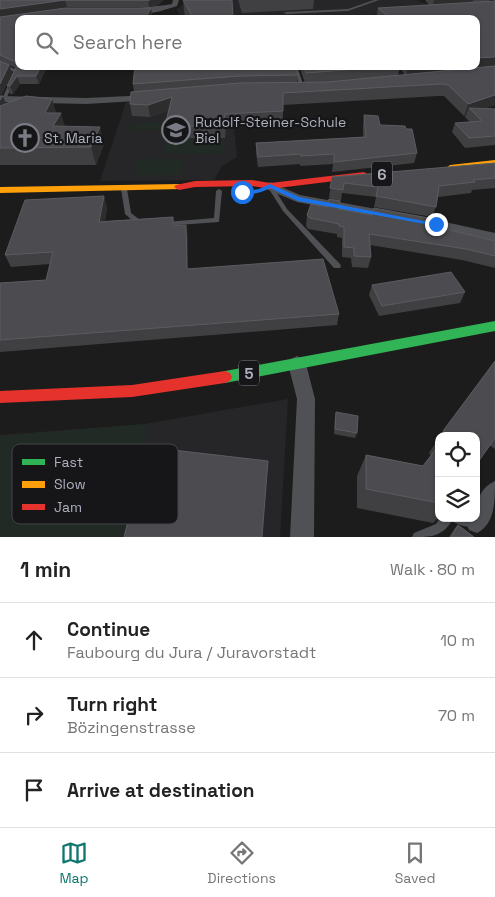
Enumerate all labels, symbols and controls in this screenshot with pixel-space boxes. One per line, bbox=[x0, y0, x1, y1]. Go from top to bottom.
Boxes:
search box bbox=[15, 15, 480, 70]
icon: search bbox=[33, 29, 61, 57]
text: Search here bbox=[73, 30, 183, 55]
place label: Rudolf-Steiner-Schule Biel bbox=[195, 113, 346, 147]
school or university icon: Rudolf-Steiner-Schule Biel bbox=[161, 115, 191, 145]
church icon: St. Maria bbox=[10, 123, 40, 153]
place label: St. Maria bbox=[44, 129, 103, 147]
road number: 6 bbox=[372, 162, 392, 186]
route start bbox=[231, 181, 254, 204]
route end bbox=[425, 213, 448, 236]
road number: 5 bbox=[239, 360, 259, 386]
map controls bbox=[435, 432, 480, 522]
button: locate bbox=[435, 432, 480, 477]
legend bbox=[12, 444, 178, 524]
text: Fast bbox=[54, 453, 83, 471]
text: Slow bbox=[54, 475, 86, 493]
button: layers bbox=[435, 477, 480, 522]
text: Jam bbox=[54, 498, 82, 516]
text: 1 min bbox=[20, 556, 71, 583]
text: Walk · 80 m bbox=[390, 559, 475, 580]
text: Continue bbox=[67, 617, 150, 642]
icon: ahead bbox=[20, 626, 48, 654]
text: 10 m bbox=[440, 630, 475, 651]
text: Faubourg du Jura / Juravorstadt bbox=[67, 642, 316, 663]
text: Turn right bbox=[67, 692, 157, 717]
icon: right bbox=[20, 701, 48, 729]
text: 70 m bbox=[438, 705, 475, 726]
text: Bözingenstrasse bbox=[67, 717, 196, 738]
icon: arrive bbox=[20, 776, 48, 804]
text: Arrive at destination bbox=[67, 778, 255, 803]
tab: Map bbox=[59, 839, 89, 887]
tab: Directions bbox=[207, 839, 276, 887]
tab: Saved bbox=[395, 839, 436, 887]

